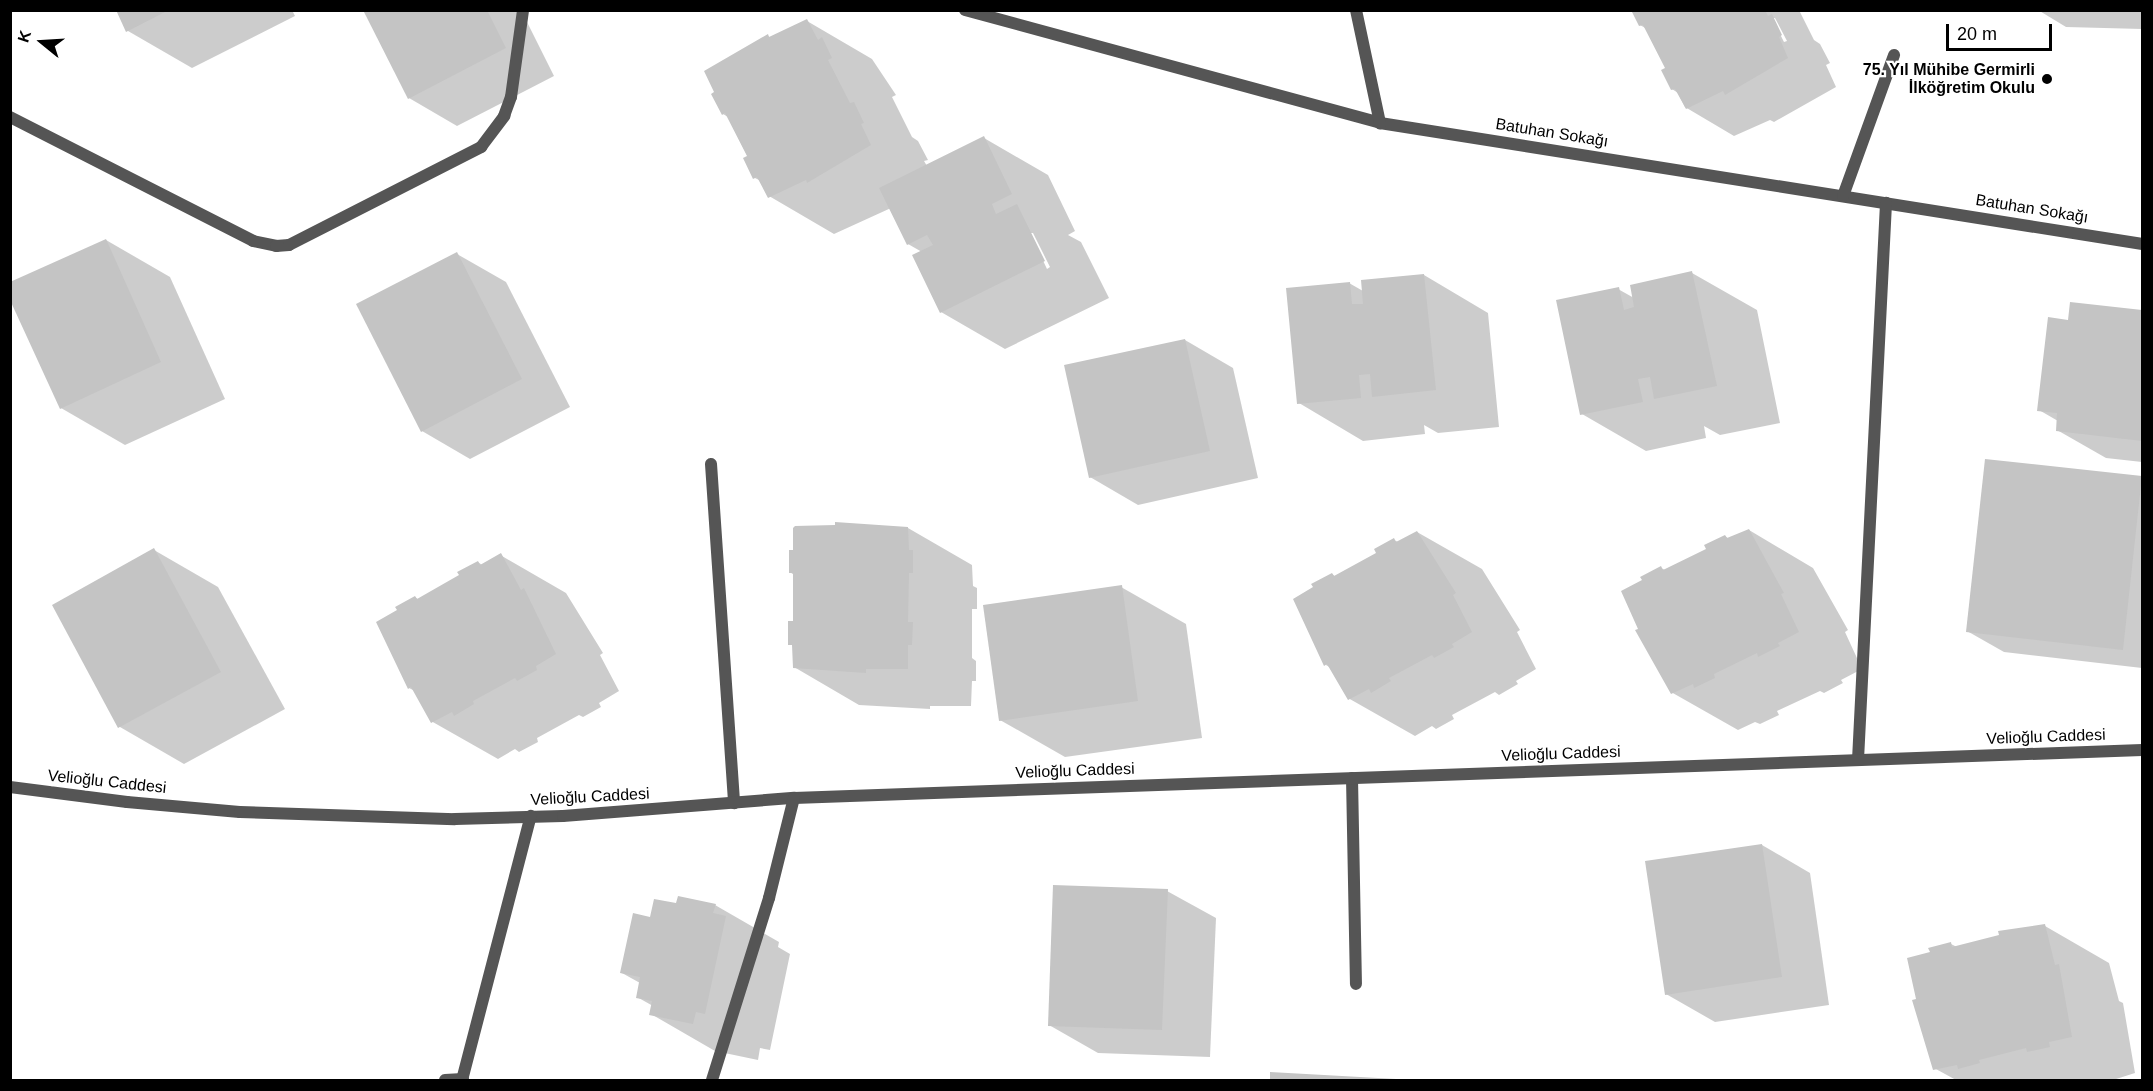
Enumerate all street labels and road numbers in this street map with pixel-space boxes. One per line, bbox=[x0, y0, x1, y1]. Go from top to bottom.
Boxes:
street label: Batuhan Sokağı bbox=[1494, 115, 1610, 151]
street label: Batuhan Sokağı bbox=[1974, 191, 2090, 227]
street label: Velioğlu Caddesi bbox=[1986, 725, 2106, 749]
street label: Velioğlu Caddesi bbox=[1501, 742, 1621, 766]
street label: Velioğlu Caddesi bbox=[1015, 759, 1135, 783]
street label: Velioğlu Caddesi bbox=[47, 766, 167, 798]
street label: Velioğlu Caddesi bbox=[530, 784, 650, 810]

